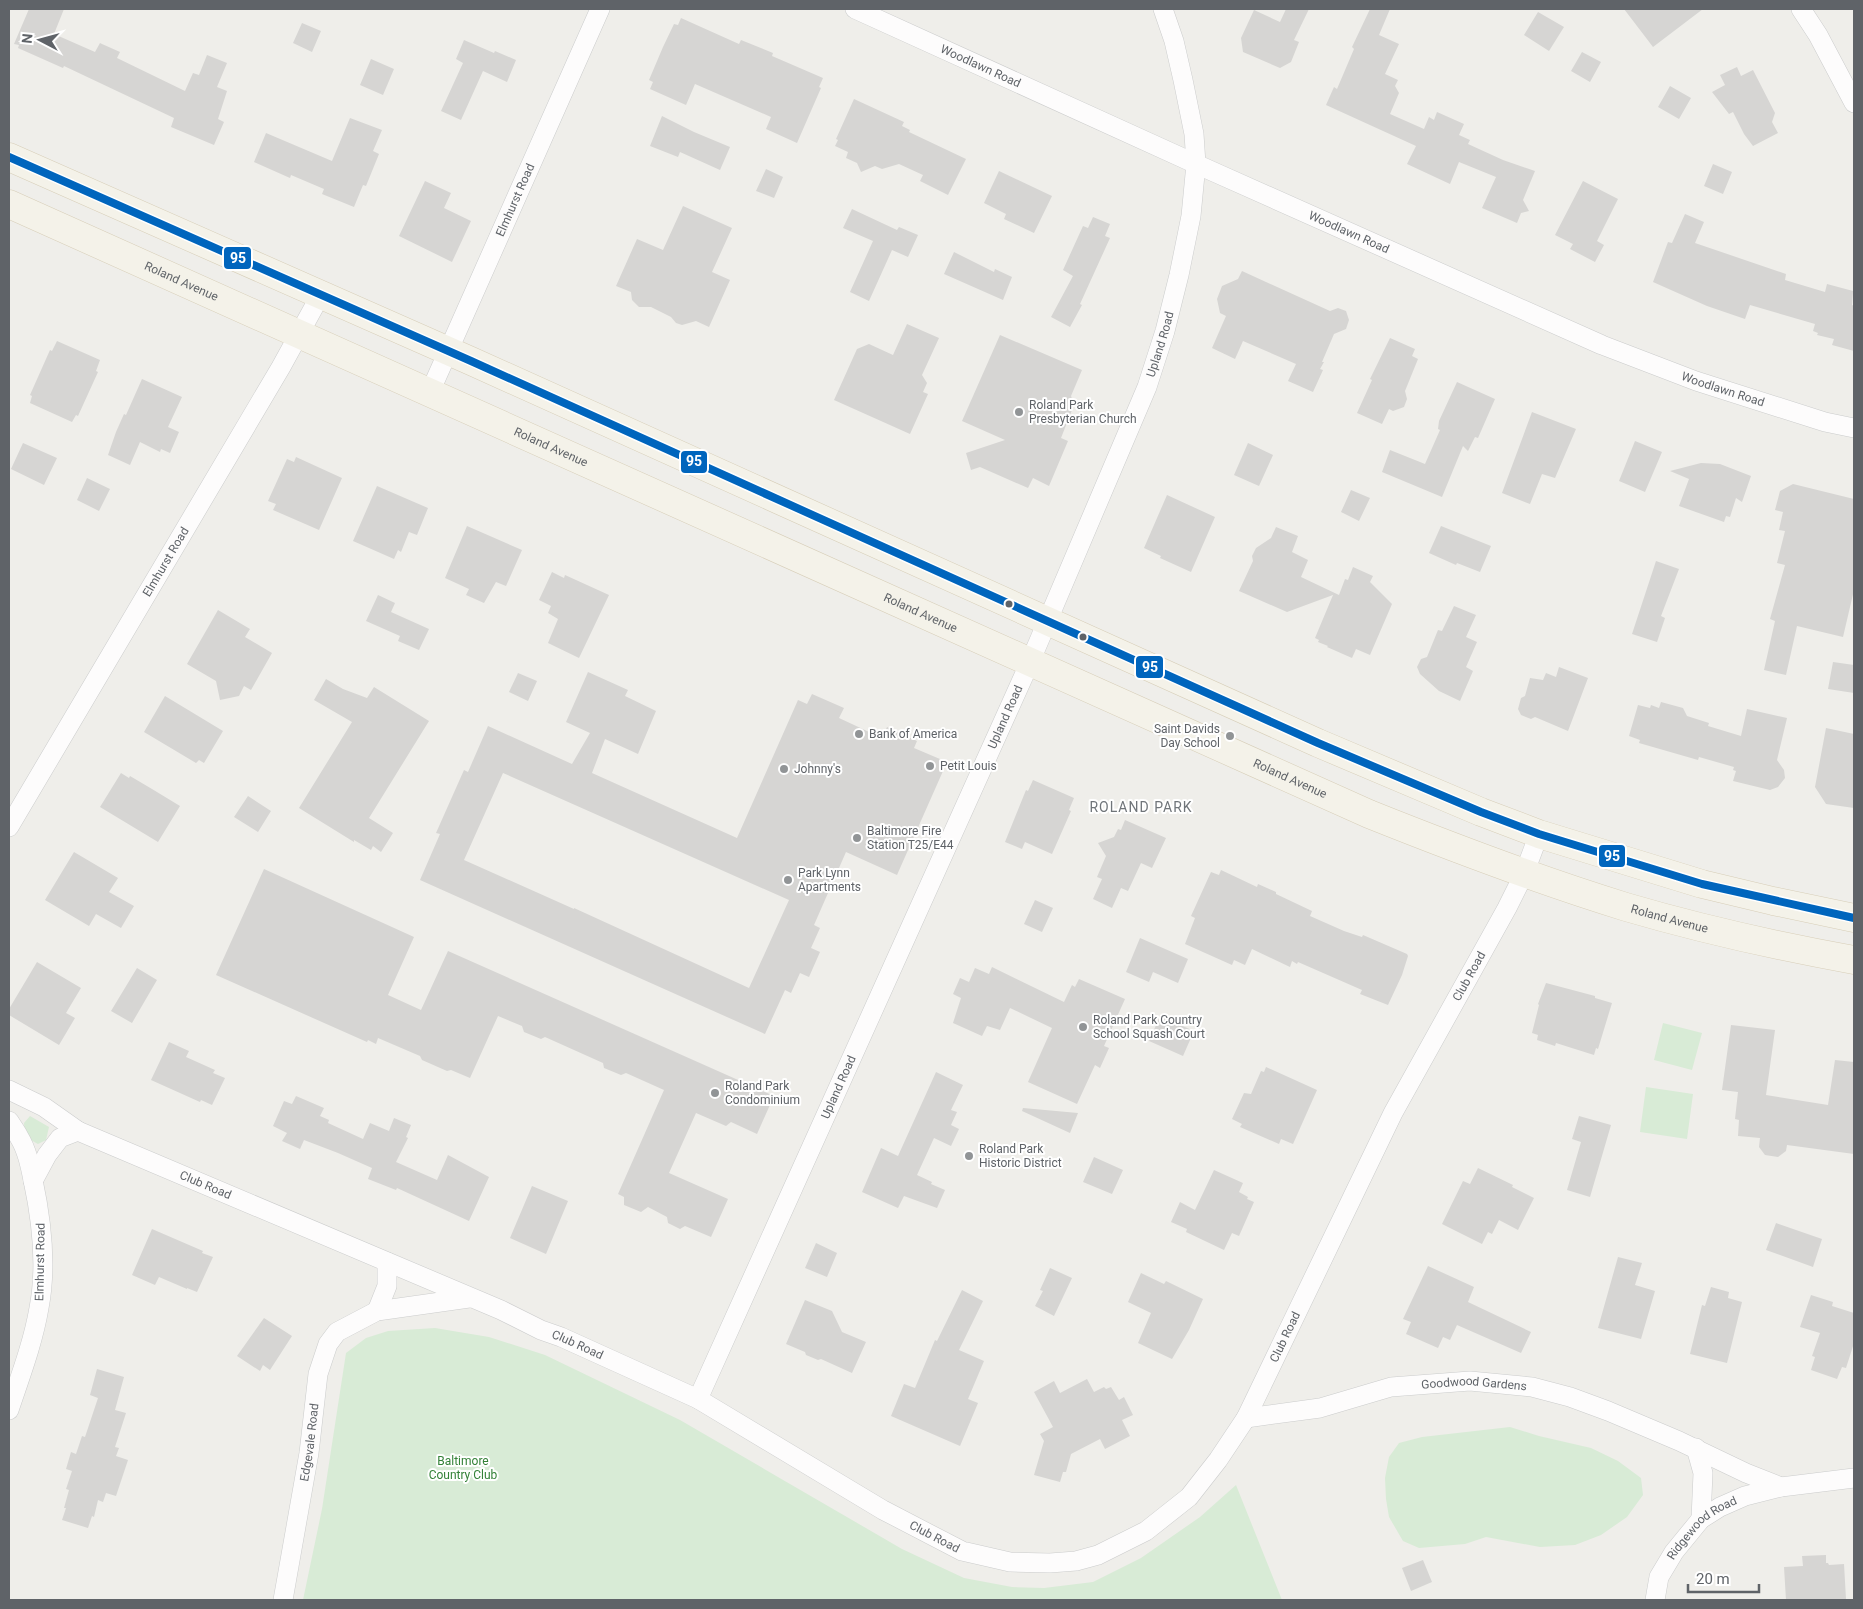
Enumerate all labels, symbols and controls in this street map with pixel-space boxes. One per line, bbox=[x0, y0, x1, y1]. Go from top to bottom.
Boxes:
north arrow bbox=[15, 15, 65, 65]
text: N bbox=[19, 33, 36, 44]
street label: Woodlawn Road bbox=[938, 42, 1023, 90]
street label: Elmhurst Road bbox=[493, 161, 537, 239]
street label: Woodlawn Road bbox=[1307, 208, 1391, 256]
line badge: 95 bbox=[223, 246, 252, 270]
text: 95 bbox=[230, 250, 246, 266]
street label: Roland Avenue bbox=[142, 259, 221, 304]
street label: Upland Road bbox=[1144, 310, 1177, 379]
street label: Woodlawn Road bbox=[1679, 369, 1766, 409]
place label: Roland Park Presbyterian Church bbox=[1029, 398, 1137, 426]
marker: Roland Park Presbyterian Church bbox=[1013, 406, 1025, 418]
street label: Roland Avenue bbox=[512, 424, 590, 470]
line badge: 95 bbox=[680, 450, 708, 474]
text: 95 bbox=[686, 453, 702, 469]
street label: Elmhurst Road bbox=[140, 525, 192, 599]
street label: Roland Avenue bbox=[881, 590, 960, 635]
unlabelled marker bbox=[1004, 599, 1014, 609]
unlabelled marker bbox=[1078, 632, 1088, 642]
line badge: 95 bbox=[1135, 655, 1164, 679]
text: 95 bbox=[1142, 659, 1158, 675]
street label: Upland Road bbox=[985, 683, 1026, 751]
place label: Saint Davids Day School bbox=[1154, 722, 1220, 750]
place label: Bank of America bbox=[869, 727, 957, 741]
marker: Bank of America bbox=[853, 728, 865, 740]
marker: Saint Davids Day School bbox=[1224, 730, 1236, 742]
street label: Roland Avenue bbox=[1251, 756, 1329, 801]
place label: Petit Louis bbox=[940, 759, 997, 773]
marker: Petit Louis bbox=[924, 760, 936, 772]
place label: Johnny's bbox=[794, 762, 841, 776]
marker: Johnny's bbox=[778, 763, 790, 775]
district label: ROLAND PARK bbox=[1089, 799, 1193, 815]
place label: Baltimore Fire Station T25/E44 bbox=[867, 824, 954, 852]
marker: Baltimore Fire Station T25/E44 bbox=[851, 832, 863, 844]
line badge: 95 bbox=[1598, 844, 1626, 868]
text: 95 bbox=[1604, 848, 1620, 864]
place label: Park Lynn Apartments bbox=[798, 866, 861, 894]
marker: Park Lynn Apartments bbox=[782, 874, 794, 886]
street label: Roland Avenue bbox=[1629, 902, 1710, 936]
street label: Club Road bbox=[1450, 949, 1488, 1004]
place label: Roland Park Country School Squash Court bbox=[1093, 1013, 1205, 1041]
marker: Roland Park Country School Squash Court bbox=[1077, 1021, 1089, 1033]
street label: Upland Road bbox=[818, 1053, 859, 1121]
place label: Roland Park Condominium bbox=[725, 1079, 800, 1107]
marker: Roland Park Condominium bbox=[709, 1087, 721, 1099]
place label: Roland Park Historic District bbox=[979, 1142, 1062, 1170]
marker: Roland Park Historic District bbox=[963, 1150, 975, 1162]
street label: Club Road bbox=[178, 1168, 233, 1202]
street label: Elmhurst Road bbox=[32, 1223, 48, 1301]
street label: Club Road bbox=[1267, 1309, 1303, 1365]
street label: Club Road bbox=[550, 1327, 605, 1362]
street label: Goodwood Gardens bbox=[1421, 1374, 1527, 1393]
street label: Edgevale Road bbox=[297, 1402, 322, 1482]
park label: Baltimore Country Club bbox=[429, 1454, 498, 1482]
street label: Ridgewood Road bbox=[1664, 1494, 1739, 1562]
street label: Club Road bbox=[907, 1518, 962, 1556]
scale bar bbox=[1688, 1562, 1759, 1594]
text: 20 m bbox=[1696, 1570, 1730, 1588]

